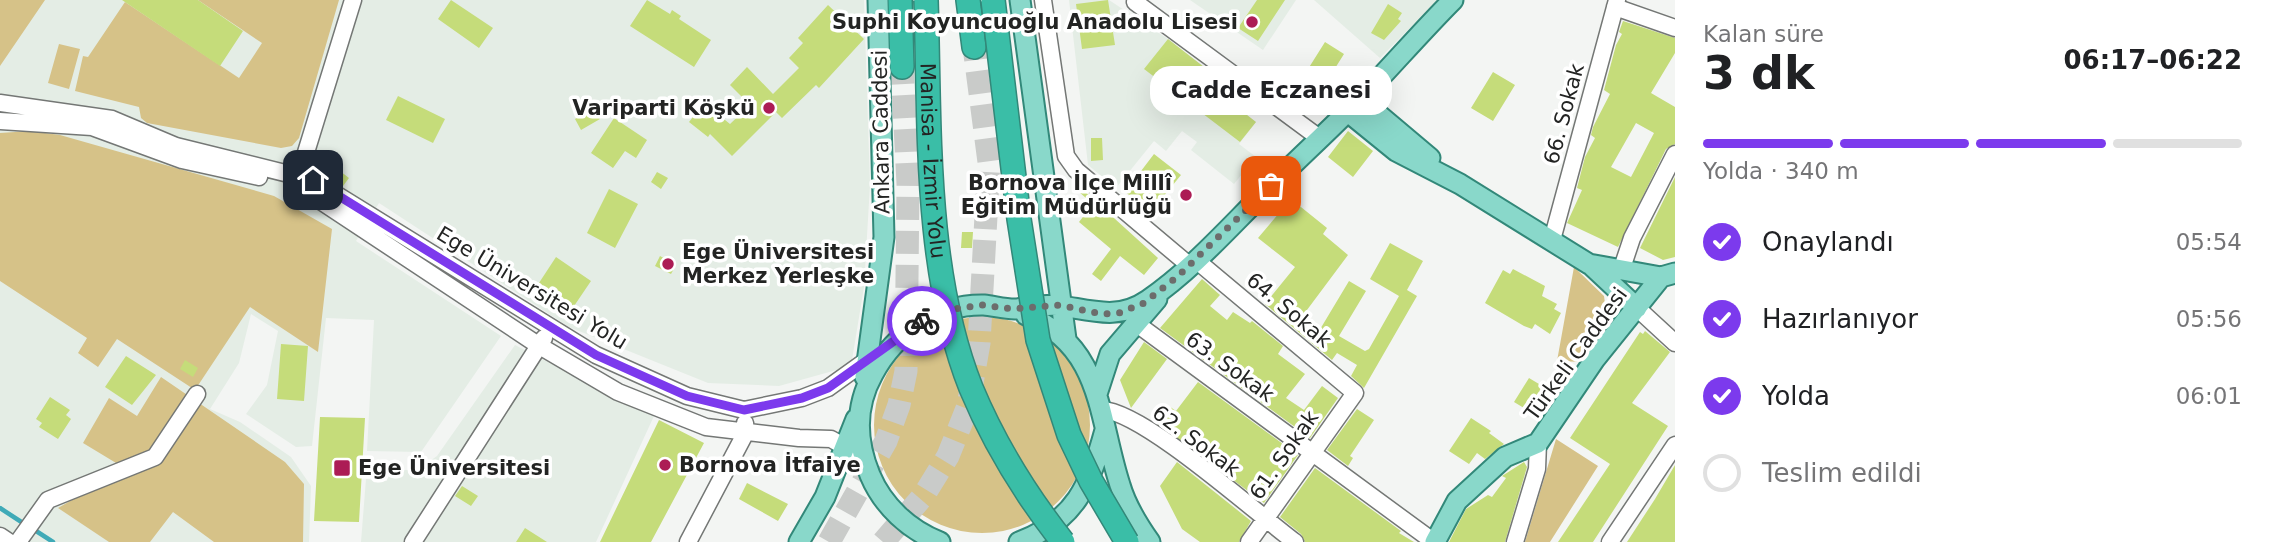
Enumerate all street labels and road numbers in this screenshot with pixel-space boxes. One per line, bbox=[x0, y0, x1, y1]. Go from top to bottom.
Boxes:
street label: Ankara Caddesi bbox=[868, 50, 894, 214]
street label: 66. Sokak bbox=[1539, 60, 1589, 167]
street label: Manisa - İzmir Yolu bbox=[915, 63, 951, 260]
street label: Ege Üniversitesi Yolu bbox=[432, 221, 632, 354]
street label: 64. Sokak bbox=[1242, 268, 1337, 353]
street label: Türkeli Caddesi bbox=[1519, 283, 1632, 426]
street label: 63. Sokak bbox=[1181, 327, 1279, 407]
street label: 62. Sokak bbox=[1148, 400, 1245, 482]
street label: 61. Sokak bbox=[1245, 405, 1324, 504]

